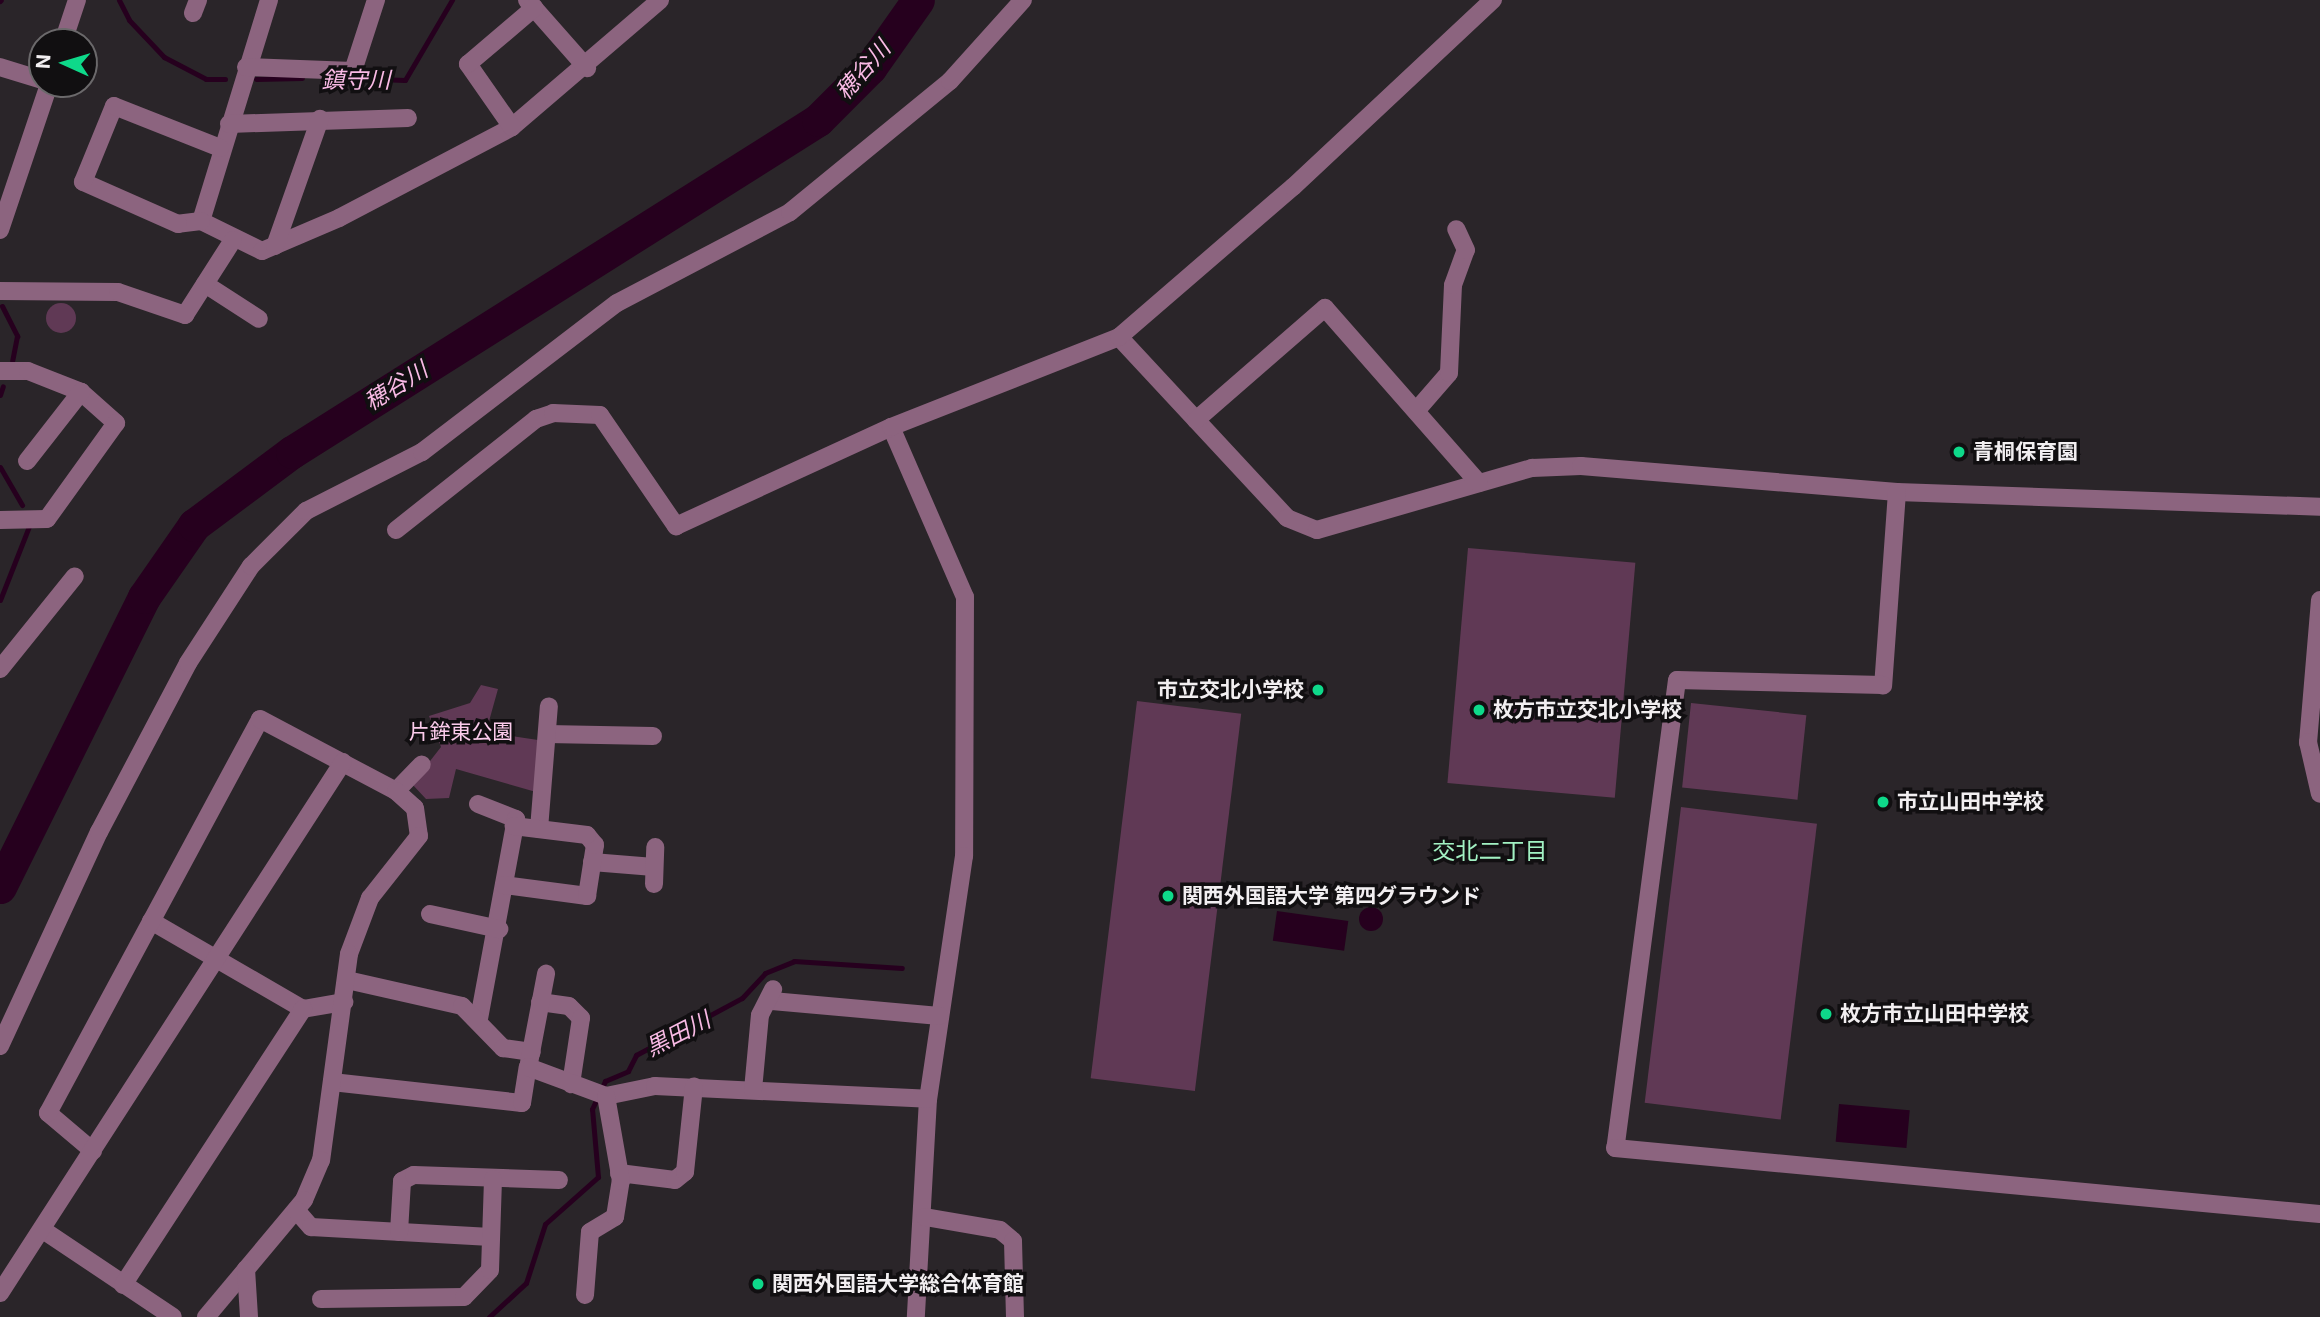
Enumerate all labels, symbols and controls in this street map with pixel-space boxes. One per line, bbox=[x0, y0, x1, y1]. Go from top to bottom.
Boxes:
north arrow bbox=[28, 28, 98, 98]
water label: 穂谷川 bbox=[830, 35, 896, 105]
text: N bbox=[32, 54, 56, 70]
water label: 鎮守川 bbox=[322, 66, 390, 94]
water label: 穂谷川 bbox=[359, 356, 433, 416]
place label: 青桐保育園 bbox=[1973, 439, 2078, 465]
marker: 青桐保育園 bbox=[1951, 444, 1967, 460]
place label: 市立交北小学校 bbox=[1157, 677, 1304, 703]
marker: 市立交北小学校 bbox=[1310, 682, 1326, 698]
place label: 枚方市立交北小学校 bbox=[1493, 697, 1682, 723]
marker: 枚方市立交北小学校 bbox=[1471, 702, 1487, 718]
park label: 片鉾東公園 bbox=[409, 719, 513, 745]
place label: 市立山田中学校 bbox=[1897, 789, 2044, 815]
marker: 市立山田中学校 bbox=[1875, 794, 1891, 810]
district label: 交北二丁目 bbox=[1433, 837, 1547, 865]
place label: 関西外国語大学 第四グラウンド bbox=[1182, 883, 1481, 909]
marker: 関西外国語大学 第四グラウンド bbox=[1160, 888, 1176, 904]
place label: 枚方市立山田中学校 bbox=[1840, 1001, 2029, 1027]
water label: 黒田川 bbox=[641, 1006, 715, 1062]
marker: 枚方市立山田中学校 bbox=[1818, 1006, 1834, 1022]
place label: 関西外国語大学総合体育館 bbox=[772, 1271, 1024, 1297]
marker: 関西外国語大学総合体育館 bbox=[750, 1276, 766, 1292]

